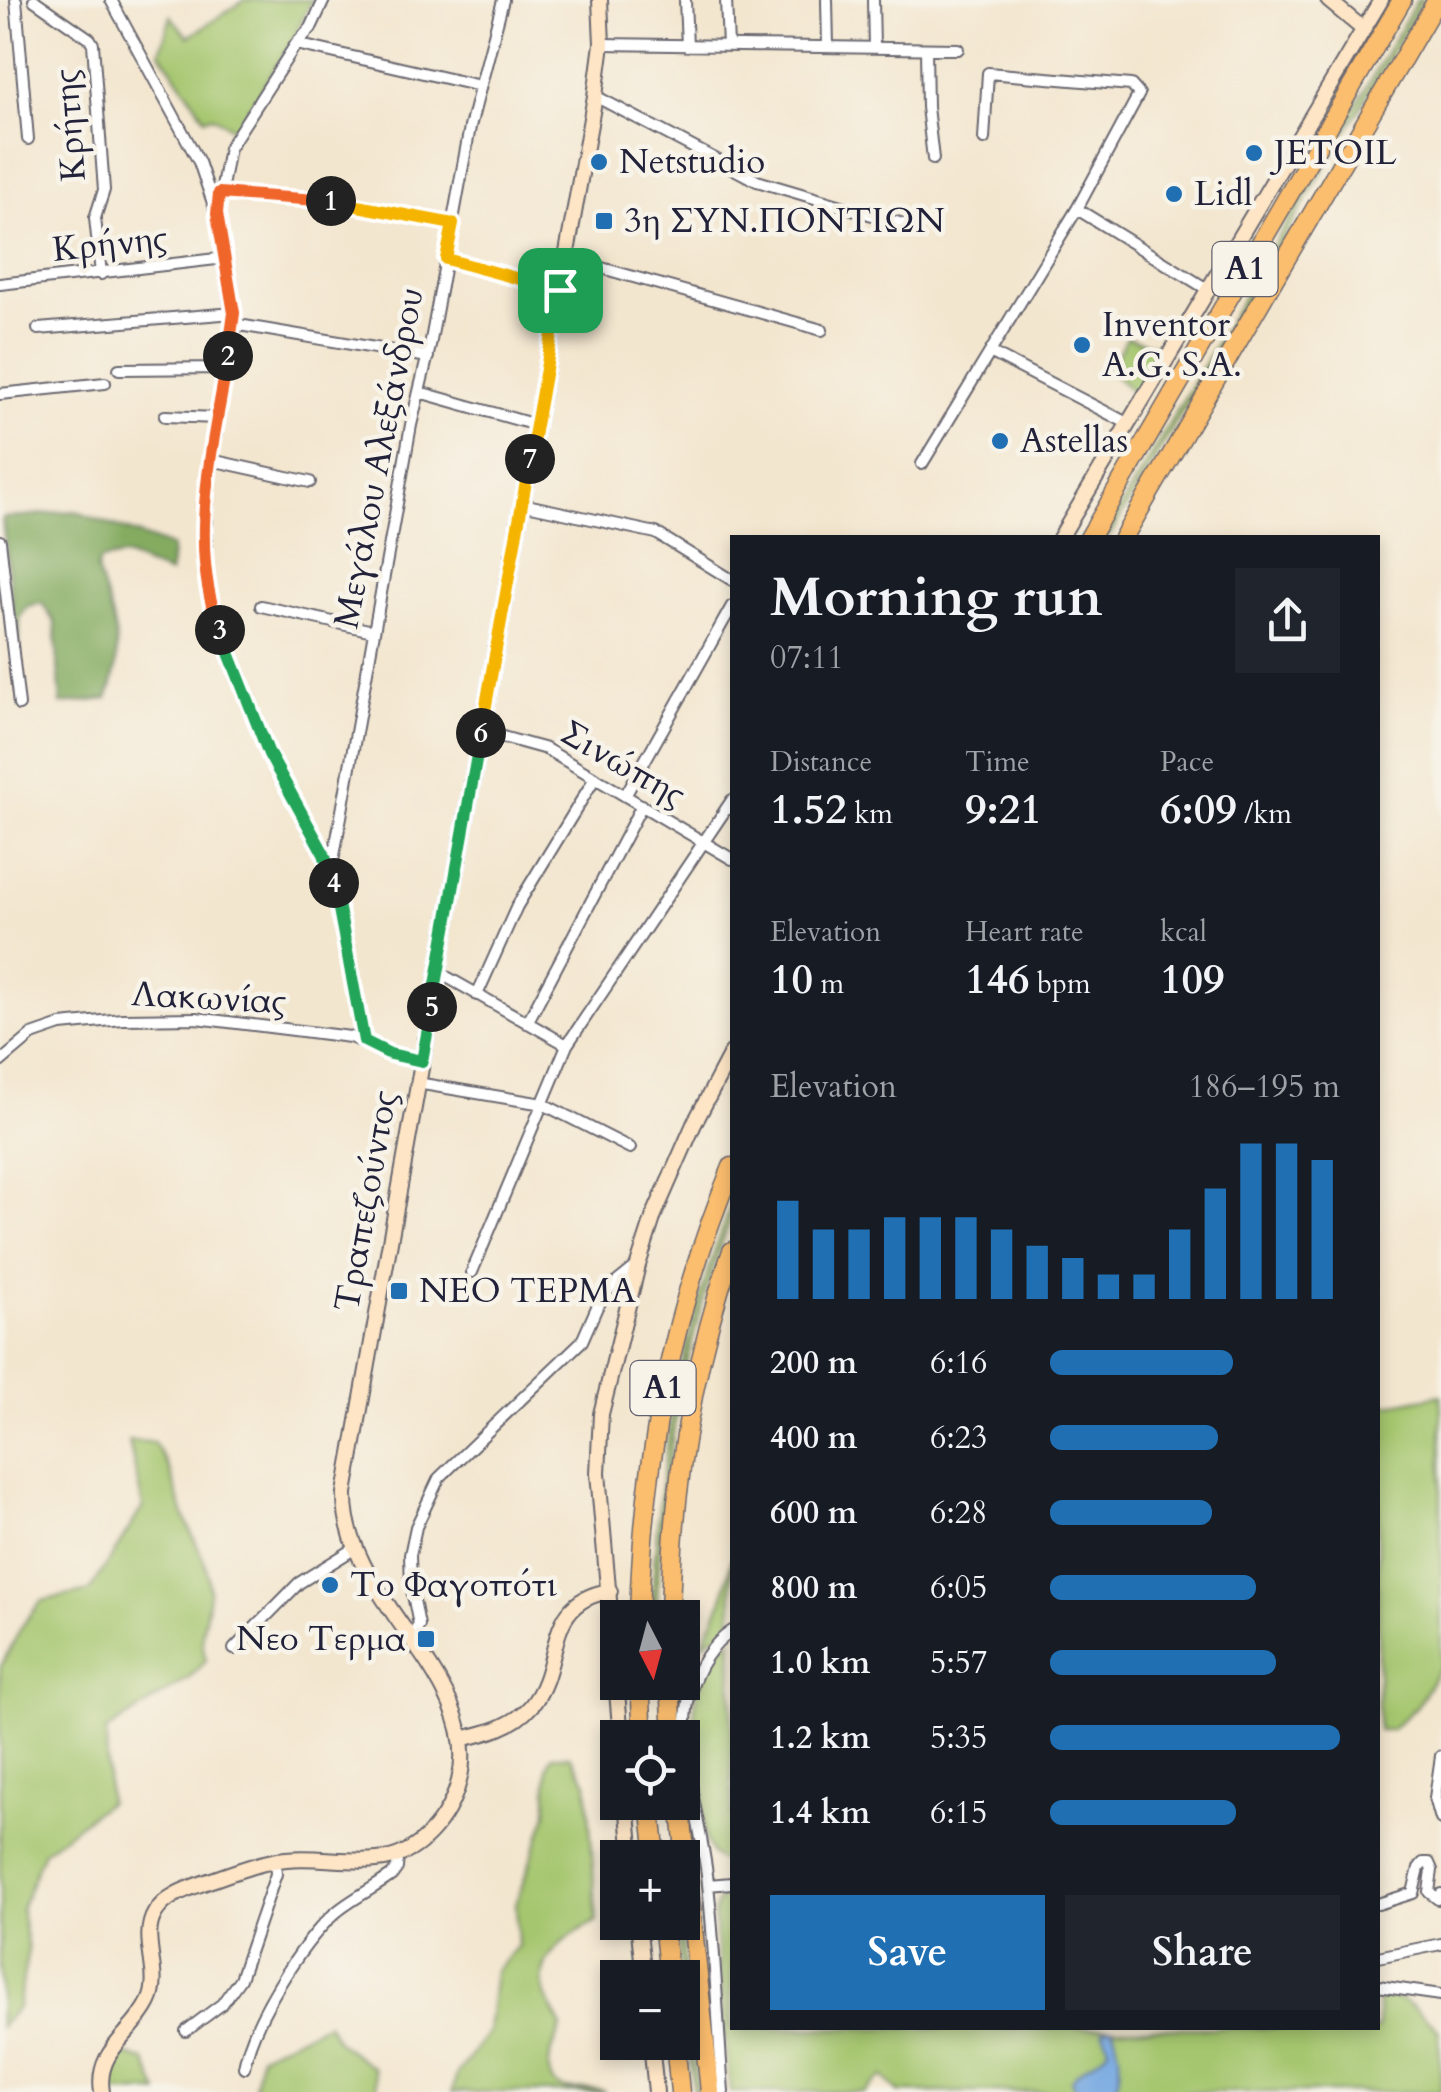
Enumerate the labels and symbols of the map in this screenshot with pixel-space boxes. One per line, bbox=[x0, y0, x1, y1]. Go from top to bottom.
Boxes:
street label: Κρήτης bbox=[42, 67, 98, 183]
place label: JETOIL bbox=[1269, 129, 1397, 177]
place label: Netstudio bbox=[619, 138, 765, 186]
marker: JETOIL bbox=[1243, 142, 1265, 164]
marker: Netstudio bbox=[588, 151, 610, 173]
place label: Lidl bbox=[1194, 170, 1253, 218]
pin: 1 bbox=[306, 176, 356, 226]
marker: Lidl bbox=[1163, 183, 1185, 205]
place label: 3η ΣΥΝ.ΠΟΝΤΙΩΝ bbox=[624, 197, 945, 245]
marker: 3η ΣΥΝ.ΠΟΝΤΙΩΝ bbox=[593, 210, 615, 232]
street label: Κρήνης bbox=[50, 214, 170, 274]
road number: Α1 bbox=[1212, 242, 1278, 296]
pin bbox=[518, 248, 603, 333]
street label: Μεγάλου Αλεξάνδρου bbox=[322, 284, 436, 632]
place label: Inventor A.G. S.A. bbox=[1102, 301, 1242, 389]
pin: 2 bbox=[203, 331, 253, 381]
marker: Inventor A.G. S.A. bbox=[1071, 334, 1093, 356]
place label: Astellas bbox=[1020, 417, 1128, 465]
marker: Astellas bbox=[989, 430, 1011, 452]
pin: 7 bbox=[505, 434, 555, 484]
pin: 3 bbox=[195, 605, 245, 655]
pin: 6 bbox=[456, 708, 506, 758]
street label: Σινώπης bbox=[552, 709, 694, 819]
pin: 4 bbox=[309, 858, 359, 908]
street label: Λακωνίας bbox=[130, 970, 288, 1026]
pin: 5 bbox=[407, 982, 457, 1032]
street label: Τραπεζούντος bbox=[323, 1087, 409, 1315]
place label: ΝΕΟ ΤΕΡΜΑ bbox=[419, 1267, 636, 1315]
marker: ΝΕΟ ΤΕΡΜΑ bbox=[388, 1280, 410, 1302]
road number: Α1 bbox=[630, 1361, 696, 1415]
place label: Το Φαγοπότι bbox=[350, 1561, 558, 1609]
marker: Το Φαγοπότι bbox=[319, 1574, 341, 1596]
north arrow bbox=[600, 1600, 700, 1700]
place label: Νεο Τερμα bbox=[236, 1615, 406, 1663]
marker: Νεο Τερμα bbox=[415, 1628, 437, 1650]

